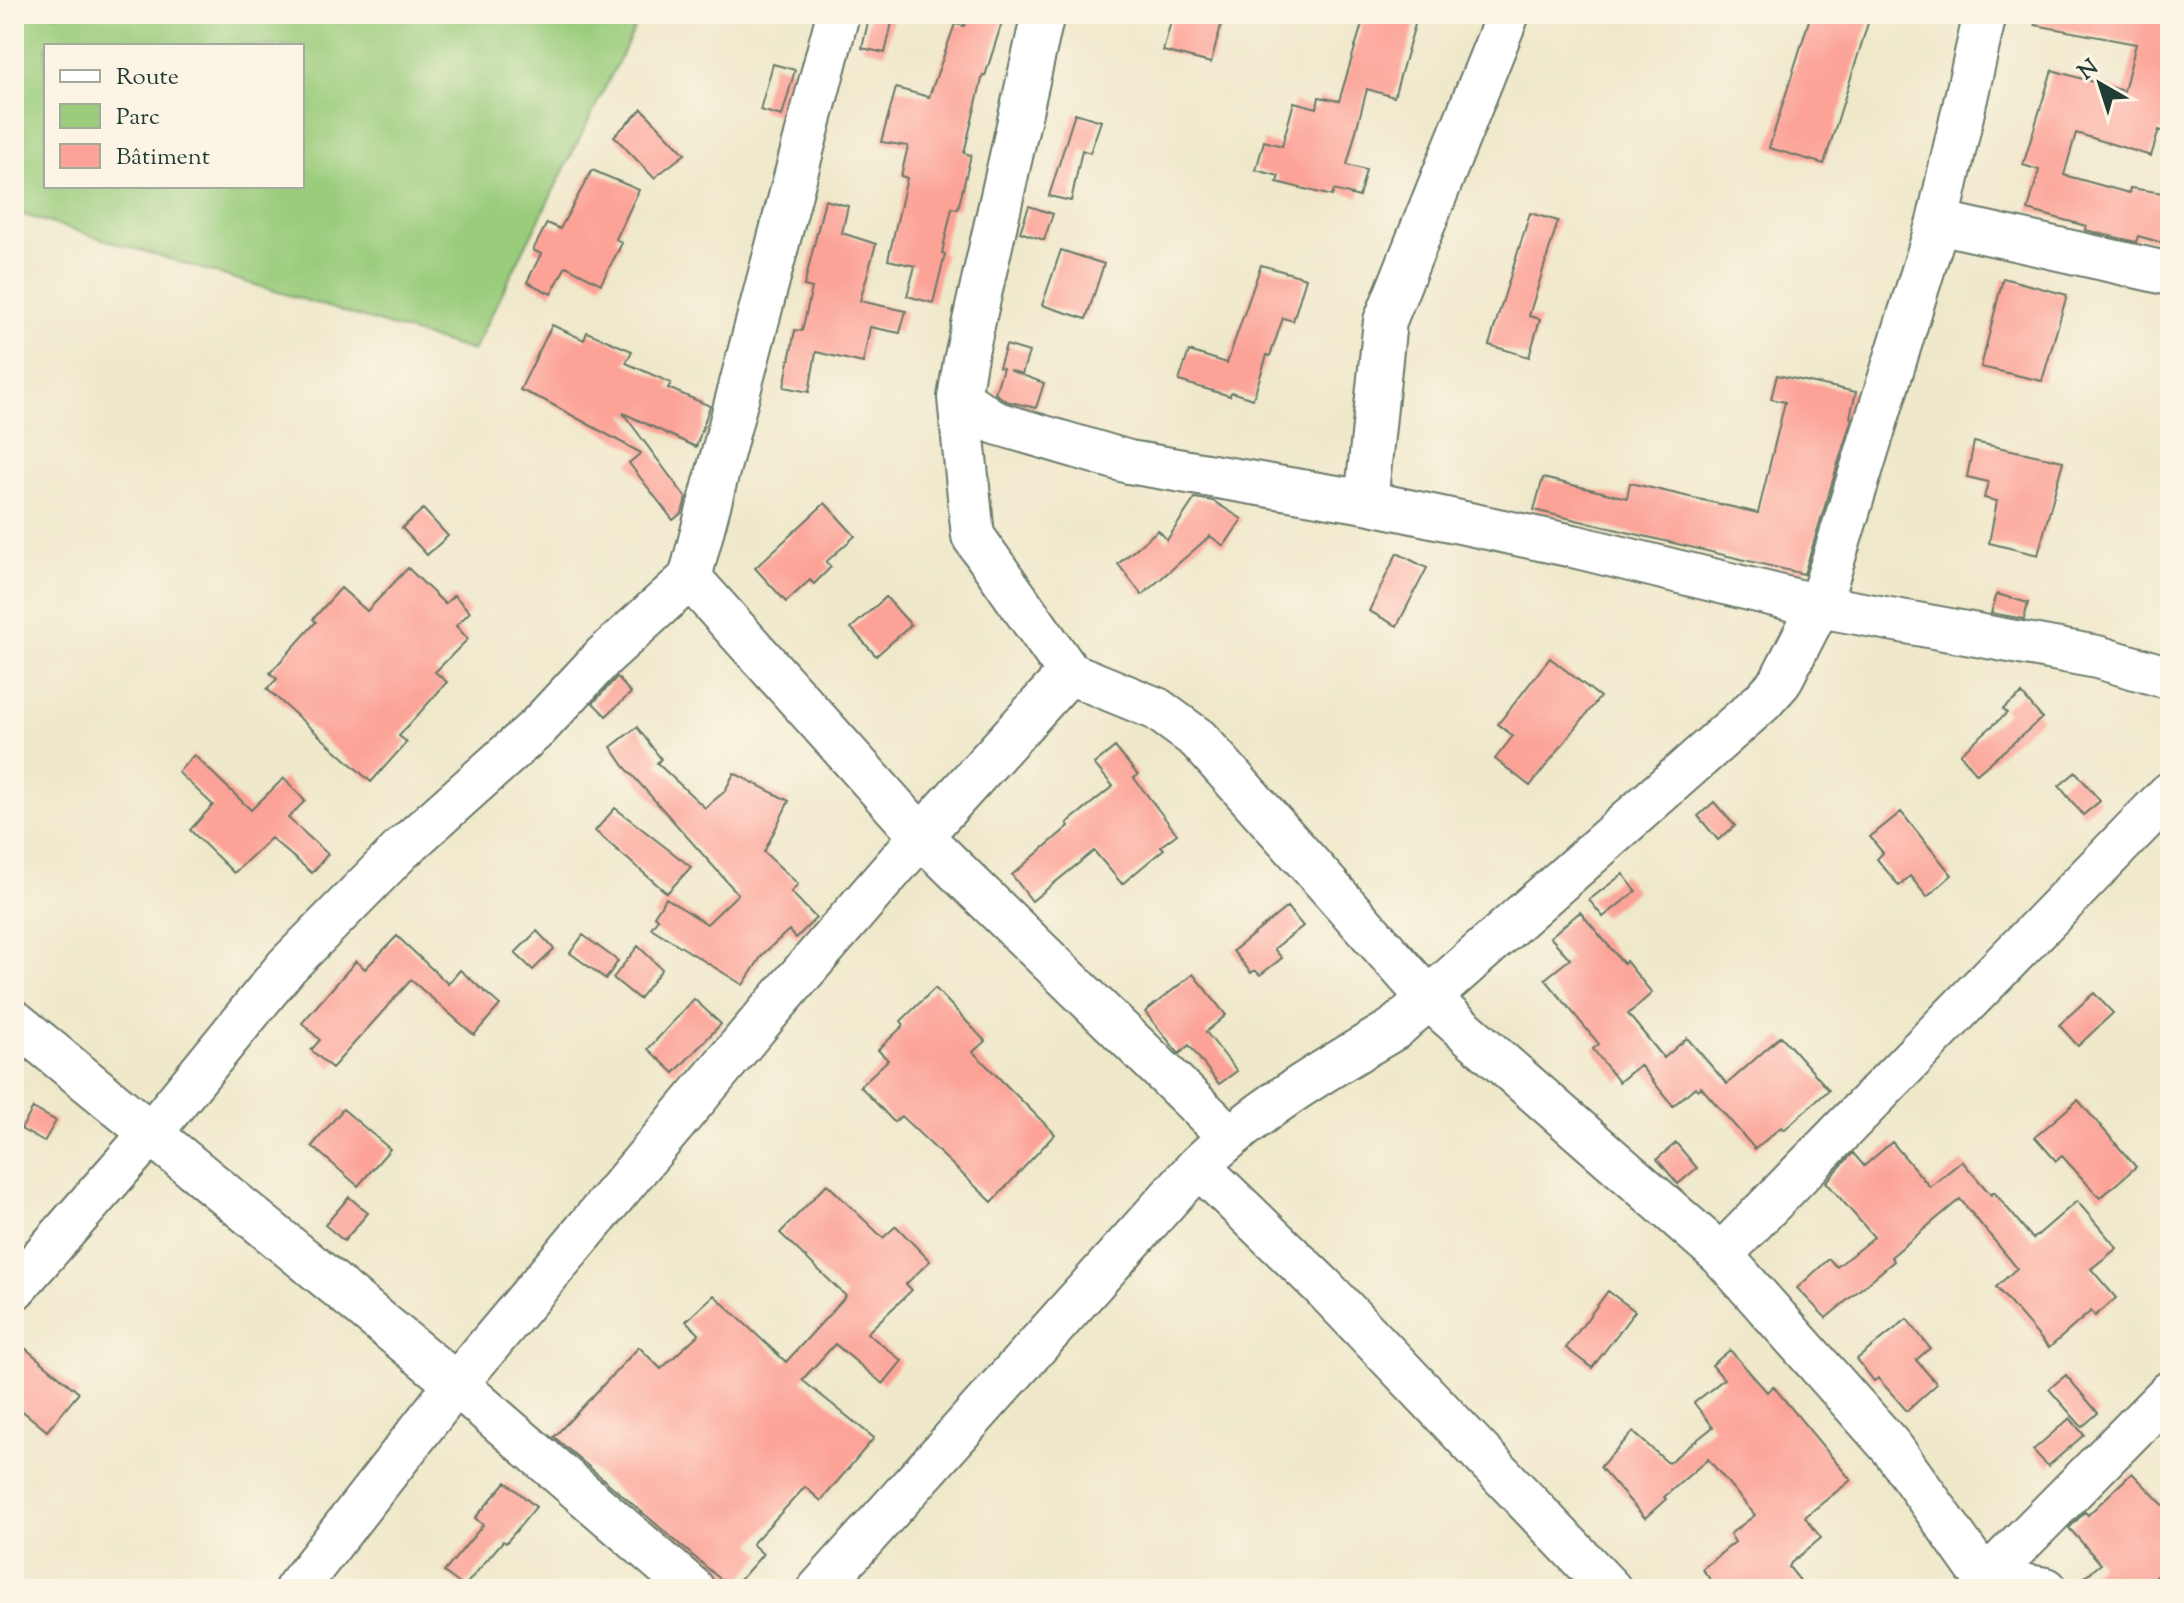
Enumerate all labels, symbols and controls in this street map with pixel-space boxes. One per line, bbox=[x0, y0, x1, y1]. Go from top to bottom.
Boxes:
legend bbox=[44, 44, 304, 188]
north arrow bbox=[2060, 44, 2140, 124]
text: N bbox=[2072, 53, 2107, 89]
text: Route bbox=[116, 61, 179, 95]
text: Parc bbox=[116, 101, 160, 135]
text: Bâtiment bbox=[116, 141, 210, 175]

